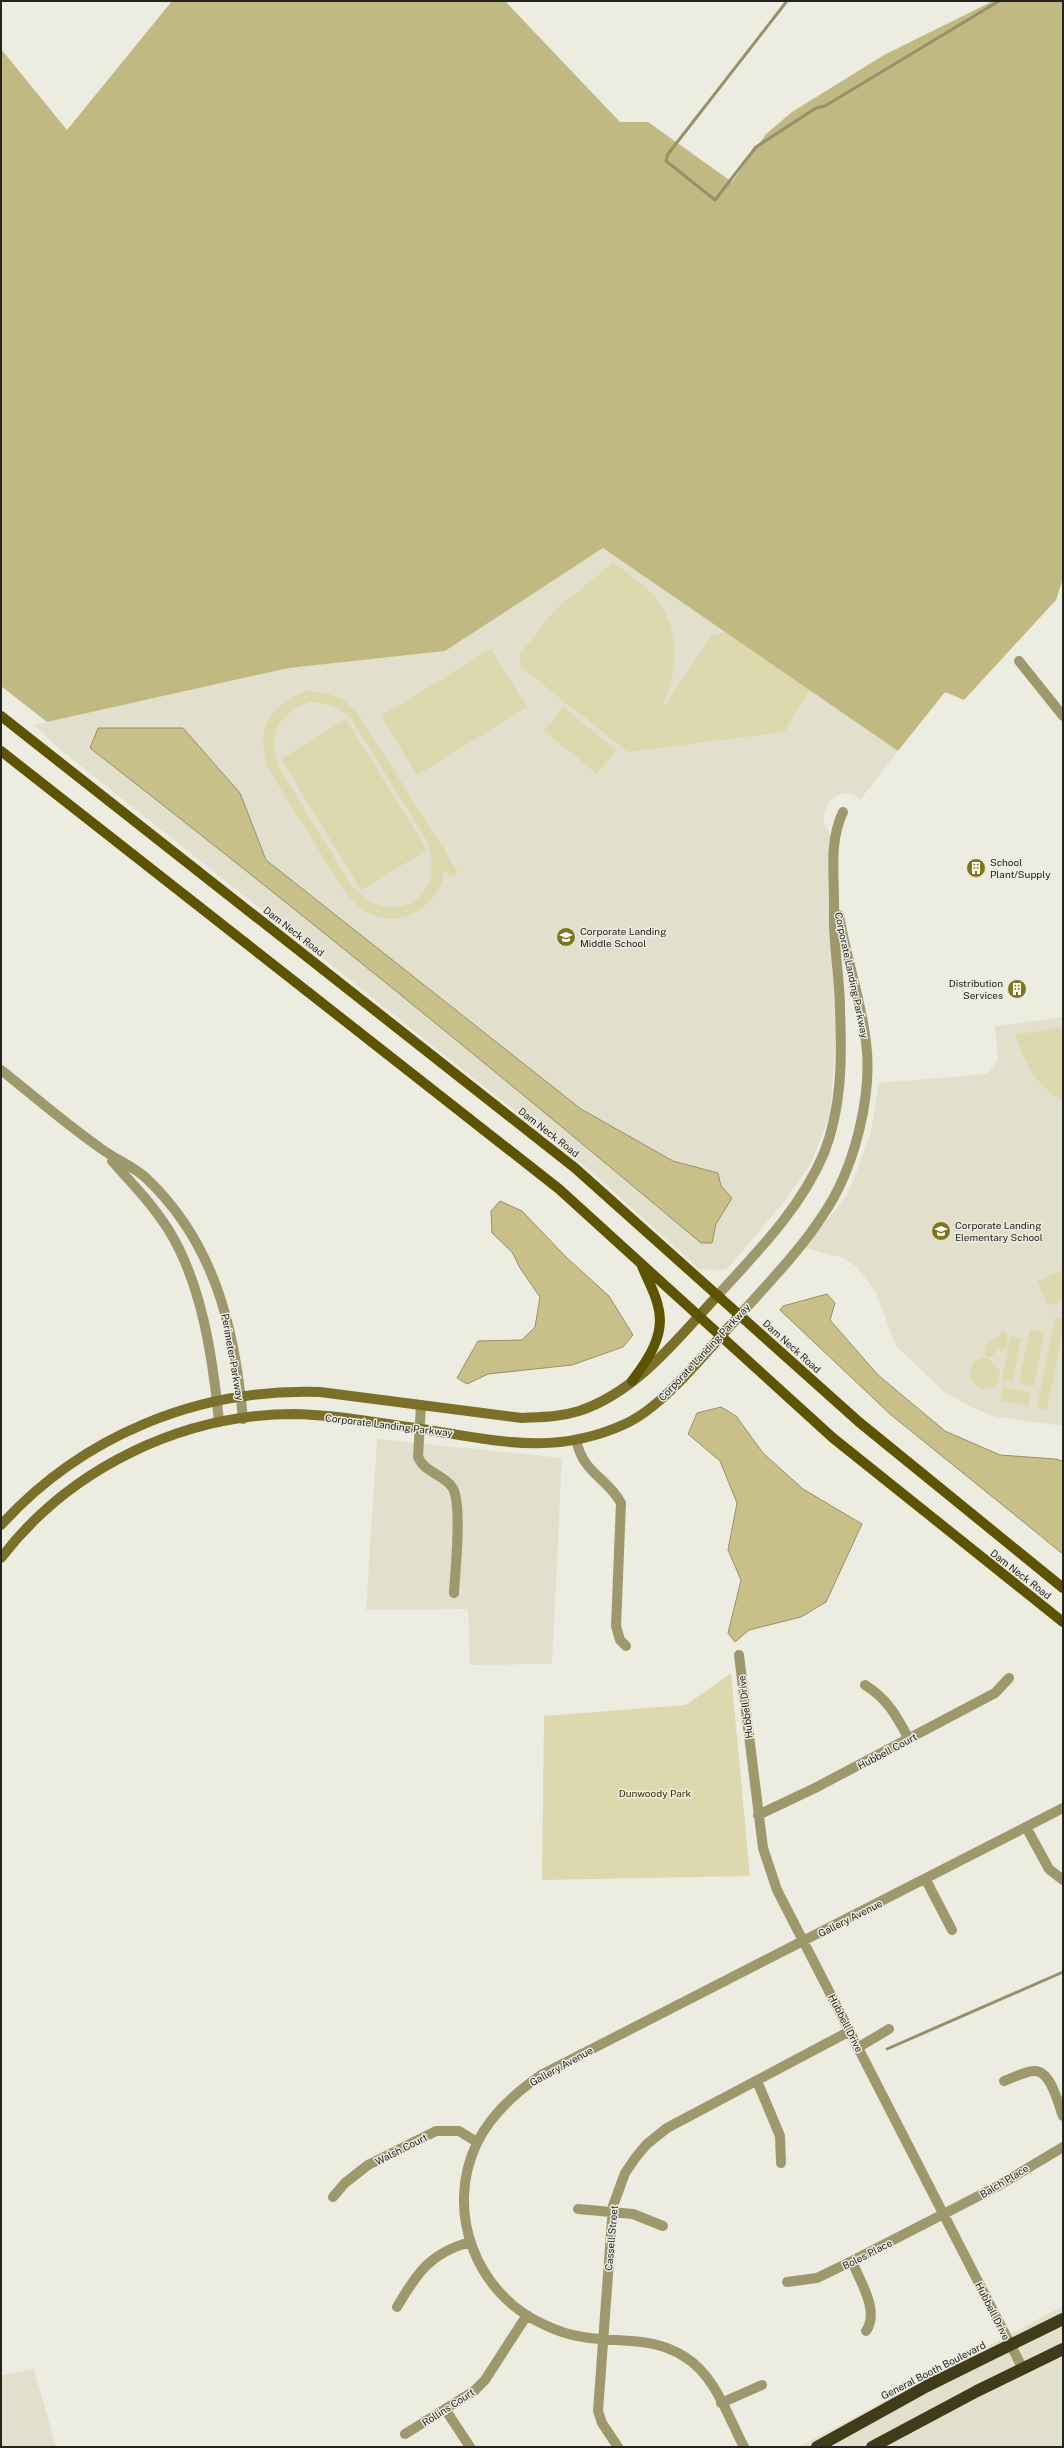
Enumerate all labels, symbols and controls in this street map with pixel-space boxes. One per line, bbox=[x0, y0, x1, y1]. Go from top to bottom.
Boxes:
place label: School Plant/Supply bbox=[990, 856, 1051, 880]
building icon: School Plant/Supply bbox=[965, 857, 987, 879]
street label: Dam Neck Road bbox=[261, 904, 327, 958]
street label: Corporate Landing Parkway bbox=[833, 911, 871, 1040]
place label: Corporate Landing Middle School bbox=[580, 925, 666, 949]
school or university icon: Corporate Landing Middle School bbox=[555, 926, 577, 948]
place label: Distribution Services bbox=[949, 977, 1003, 1001]
building icon: Distribution Services bbox=[1006, 978, 1028, 1000]
street label: Dam Neck Road bbox=[516, 1105, 582, 1159]
place label: Corporate Landing Elementary School bbox=[955, 1219, 1043, 1243]
school or university icon: Corporate Landing Elementary School bbox=[930, 1220, 952, 1242]
street label: Corporate Landing Parkway bbox=[656, 1300, 753, 1403]
street label: Perimeter Parkway bbox=[219, 1313, 247, 1402]
street label: Dam Neck Road bbox=[761, 1317, 823, 1375]
street label: Corporate Landing Parkway bbox=[324, 1411, 454, 1439]
street label: Dam Neck Road bbox=[988, 1547, 1054, 1601]
street label: Hubbell Drive bbox=[735, 1674, 755, 1739]
street label: Hubbell Court bbox=[855, 1730, 919, 1772]
park label: Dunwoody Park bbox=[619, 1787, 692, 1799]
street label: Gallery Avenue bbox=[816, 1897, 884, 1939]
street label: Hubbell Drive bbox=[826, 1992, 866, 2054]
street label: Gallery Avenue bbox=[527, 2044, 595, 2088]
street label: Walsh Court bbox=[373, 2131, 429, 2167]
street label: Balch Place bbox=[978, 2162, 1031, 2200]
street label: Cassell Street bbox=[602, 2205, 620, 2271]
street label: Boles Place bbox=[840, 2236, 894, 2272]
street label: Hubbell Drive bbox=[973, 2280, 1013, 2342]
street label: General Booth Boulevard bbox=[879, 2338, 987, 2402]
street label: Rollins Court bbox=[420, 2386, 476, 2428]

